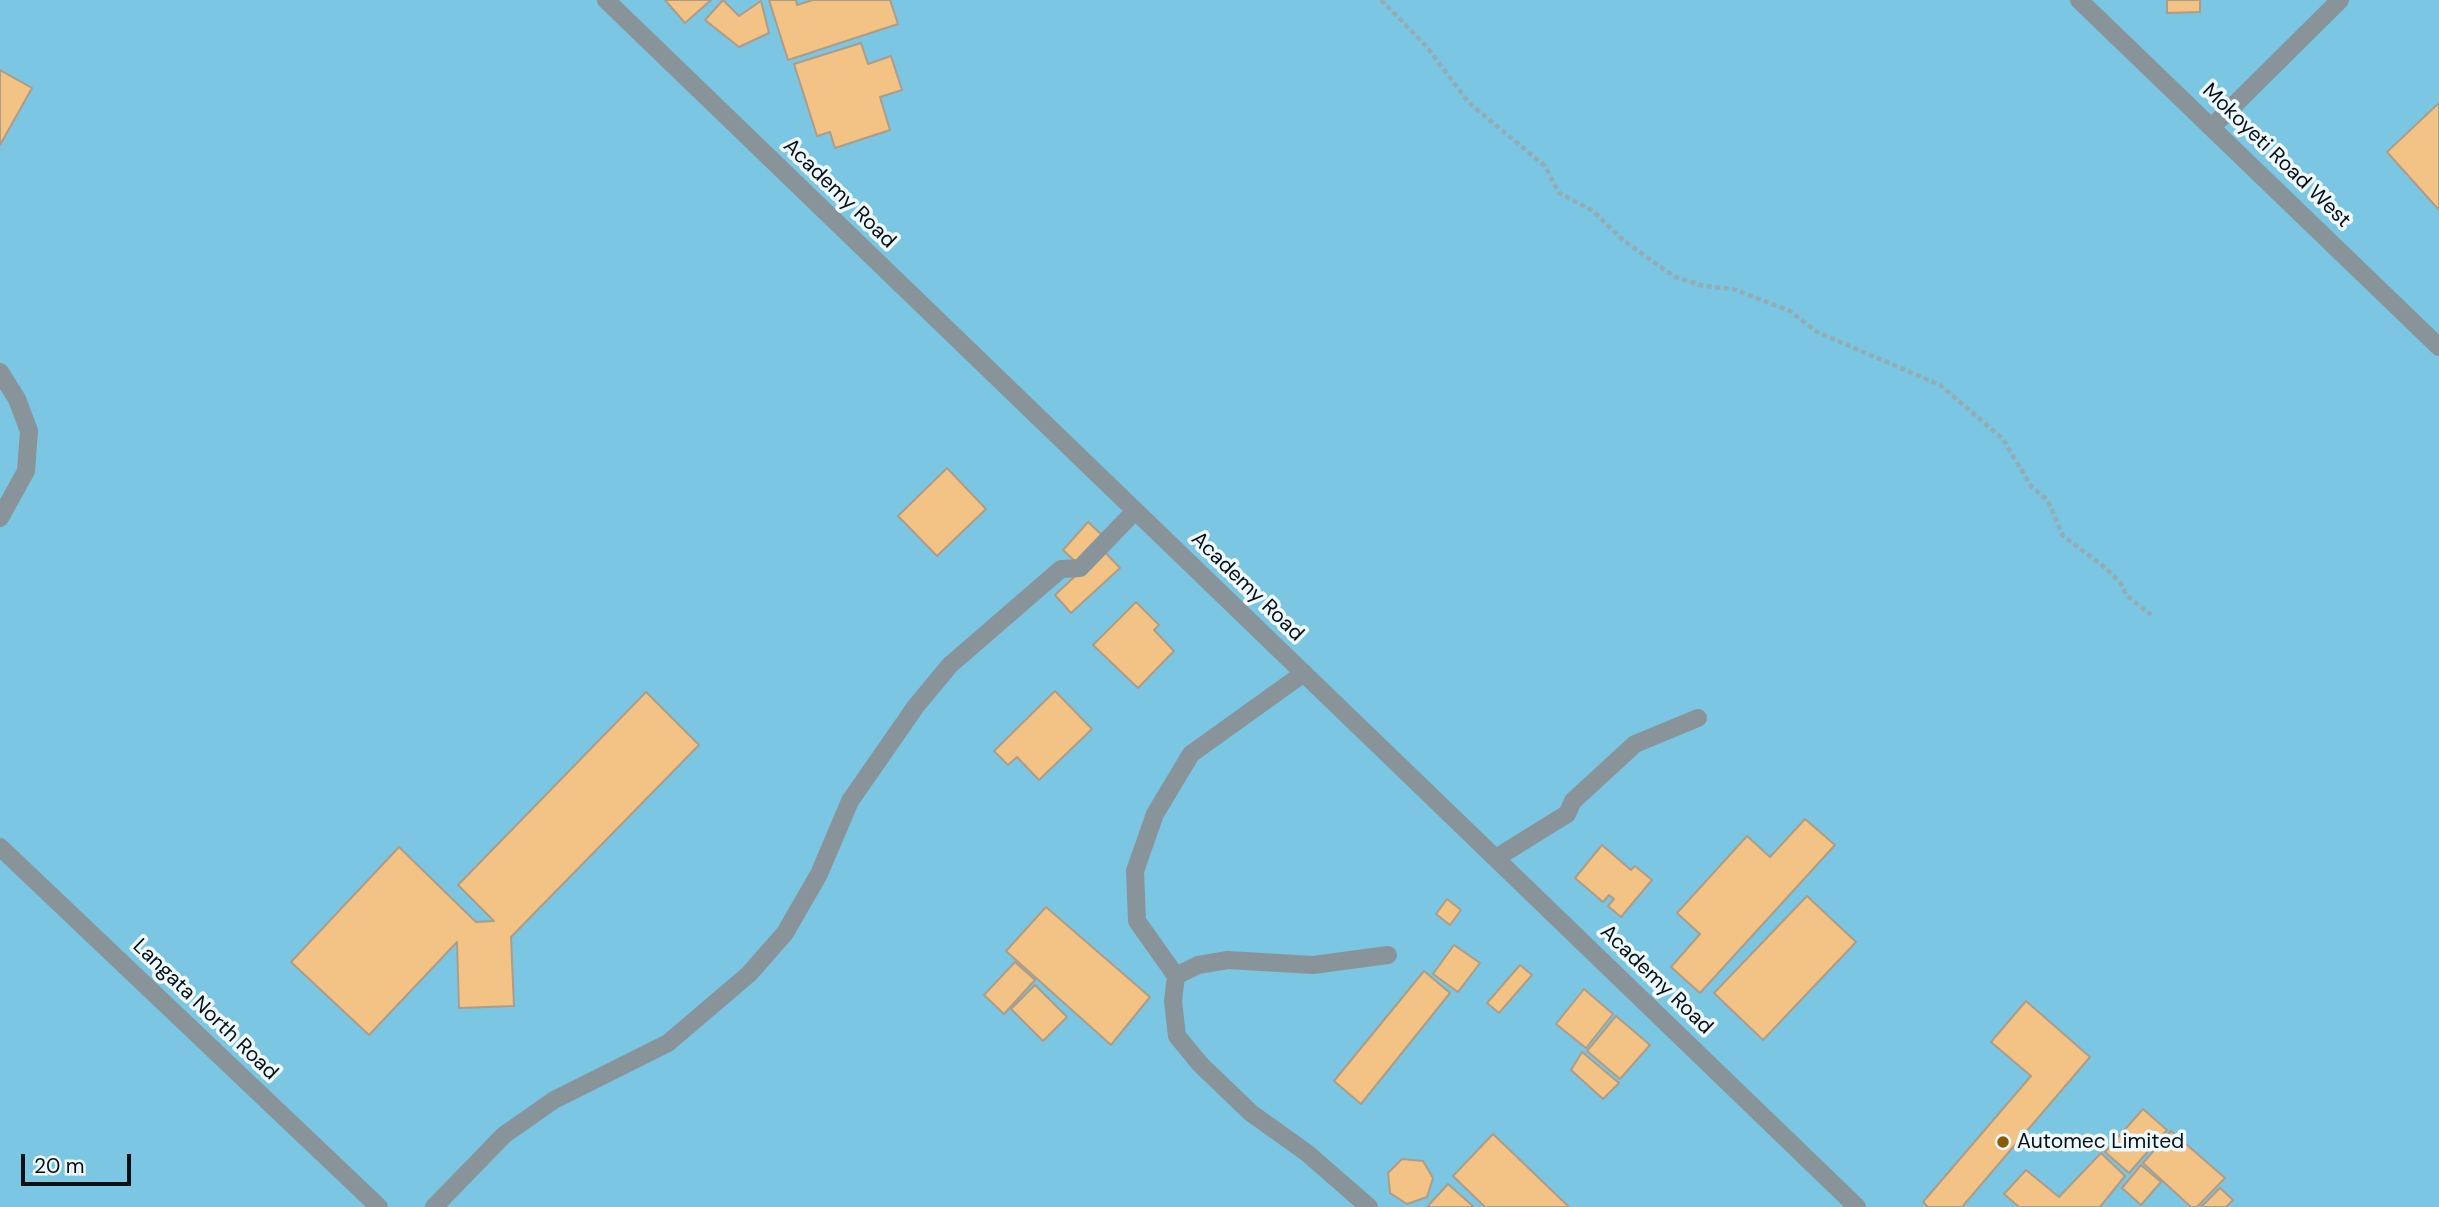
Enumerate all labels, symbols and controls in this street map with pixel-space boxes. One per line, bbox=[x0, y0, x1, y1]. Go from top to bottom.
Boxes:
street label: Mokoyeti Road West bbox=[2197, 79, 2355, 233]
street label: Academy Road bbox=[778, 134, 900, 254]
street label: Academy Road bbox=[1186, 527, 1308, 647]
street label: Academy Road bbox=[1595, 920, 1717, 1040]
street label: Langata North Road bbox=[127, 934, 283, 1086]
place label: Automec Limited bbox=[2017, 1129, 2184, 1155]
marker: Automec Limited bbox=[1995, 1134, 2011, 1150]
scale bar bbox=[24, 1140, 135, 1184]
text: 20 m bbox=[34, 1152, 85, 1180]

